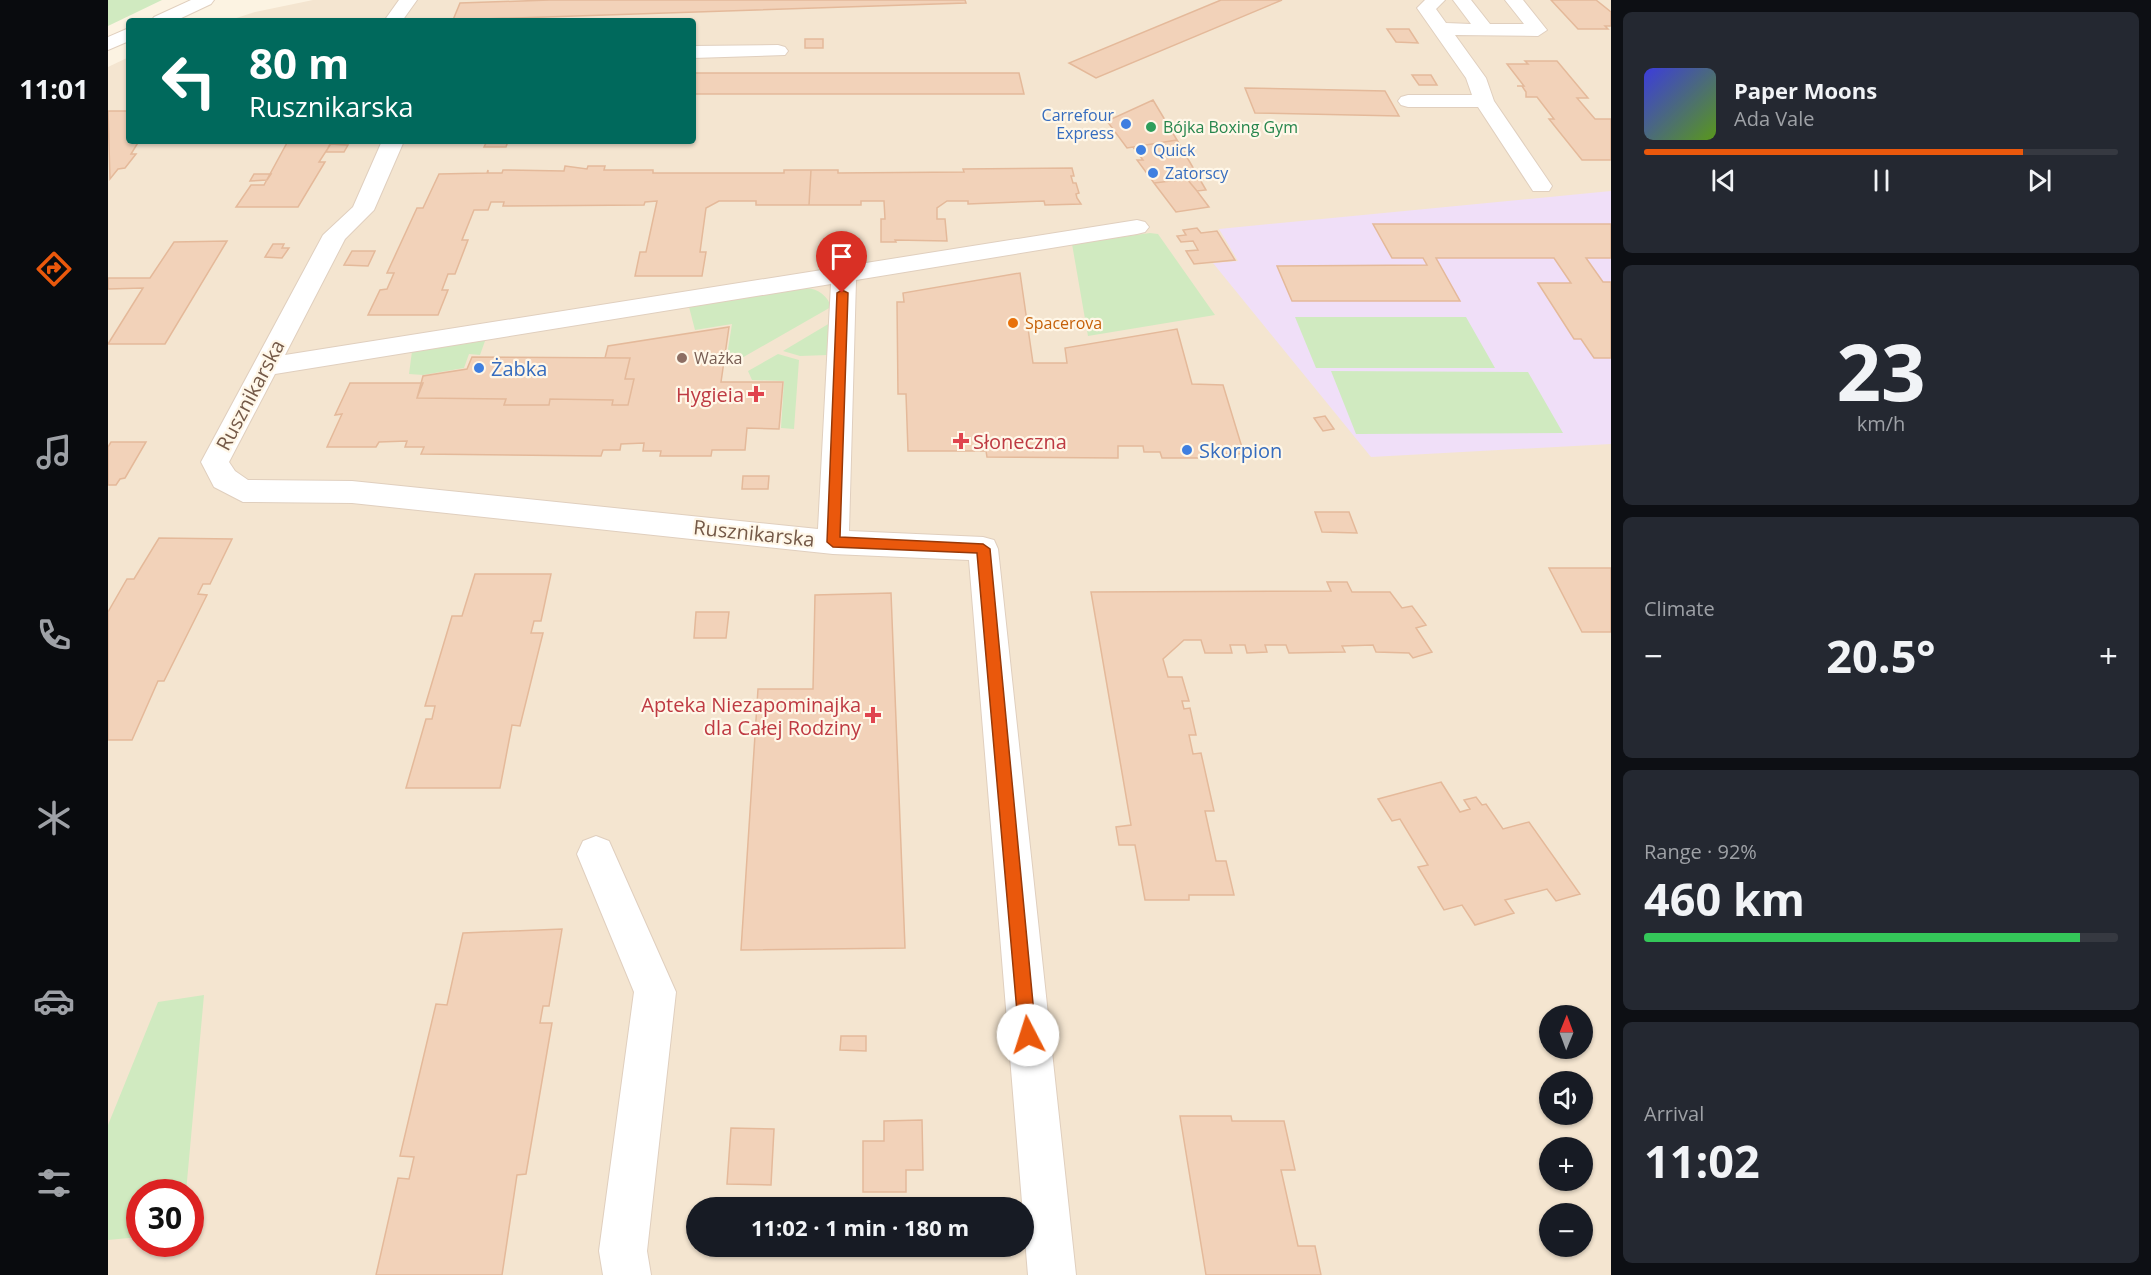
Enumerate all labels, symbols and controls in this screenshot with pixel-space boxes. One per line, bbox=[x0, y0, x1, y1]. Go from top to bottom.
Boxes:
text: 80 m bbox=[249, 34, 349, 91]
icon: left bbox=[150, 42, 228, 120]
text: 11:01 bbox=[19, 70, 89, 107]
text: Paper Moons bbox=[1734, 75, 1877, 105]
text: Rusznikarska bbox=[249, 88, 413, 125]
place label: Carrefour Express bbox=[1042, 104, 1114, 144]
text: Ada Vale bbox=[1734, 105, 1815, 132]
place label: Bójka Boxing Gym bbox=[1163, 116, 1298, 138]
marker: Carrefour Express bbox=[1119, 117, 1133, 131]
marker: Bójka Boxing Gym bbox=[1144, 120, 1158, 134]
place label: Quick bbox=[1153, 139, 1196, 161]
marker: Quick bbox=[1134, 143, 1148, 157]
place label: Zatorscy bbox=[1165, 162, 1229, 184]
icon: previous bbox=[1707, 164, 1740, 197]
icon: pause bbox=[1865, 164, 1898, 197]
icon: next bbox=[2023, 164, 2056, 197]
marker: Zatorscy bbox=[1146, 166, 1160, 180]
pin bbox=[816, 231, 867, 293]
icon: arrive bbox=[825, 240, 858, 273]
icon: directions bbox=[33, 248, 75, 290]
place label: Spacerova bbox=[1025, 312, 1102, 334]
marker: Spacerova bbox=[1006, 316, 1020, 330]
text: 23 bbox=[1836, 318, 1926, 424]
street label: Rusznikarska bbox=[209, 335, 291, 455]
place label: Ważka bbox=[694, 347, 742, 369]
marker: Ważka bbox=[675, 351, 689, 365]
place label: Żabka bbox=[491, 355, 547, 382]
marker: Żabka bbox=[472, 361, 486, 375]
place label: Hygieia bbox=[676, 381, 744, 408]
marker: Hygieia bbox=[749, 387, 763, 401]
text: km/h bbox=[1857, 410, 1905, 437]
place label: Słoneczna bbox=[973, 428, 1067, 455]
icon: music bbox=[33, 431, 75, 473]
marker: Słoneczna bbox=[954, 434, 968, 448]
place label: Skorpion bbox=[1199, 437, 1282, 464]
marker: Skorpion bbox=[1180, 443, 1194, 457]
street label: Rusznikarska bbox=[692, 513, 816, 553]
text: Climate bbox=[1644, 595, 1715, 622]
icon: phone bbox=[33, 614, 75, 656]
text: 20.5° bbox=[1826, 625, 1936, 686]
text: − bbox=[1644, 633, 1663, 678]
text: + bbox=[2099, 633, 2118, 678]
place label: Apteka Niezapominajka dla Całej Rodziny bbox=[641, 691, 862, 741]
marker: Apteka Niezapominajka dla Całej Rodziny bbox=[866, 708, 880, 722]
icon: climate bbox=[33, 797, 75, 839]
text: Range · 92% bbox=[1644, 838, 1757, 865]
text: 460 km bbox=[1644, 868, 1805, 929]
icon: car bbox=[33, 980, 75, 1022]
position arrow bbox=[996, 1003, 1060, 1067]
north arrow bbox=[1539, 1005, 1593, 1059]
map controls bbox=[1539, 1005, 1593, 1257]
button: sound bbox=[1539, 1071, 1593, 1125]
text: Arrival bbox=[1644, 1100, 1704, 1127]
text: 11:02 bbox=[1644, 1130, 1760, 1191]
button: + bbox=[1539, 1137, 1593, 1191]
icon: filters bbox=[33, 1162, 75, 1204]
speed limit sign: 30 bbox=[126, 1179, 204, 1257]
button: − bbox=[1539, 1203, 1593, 1257]
text: 11:02 · 1 min · 180 m bbox=[751, 1212, 969, 1242]

